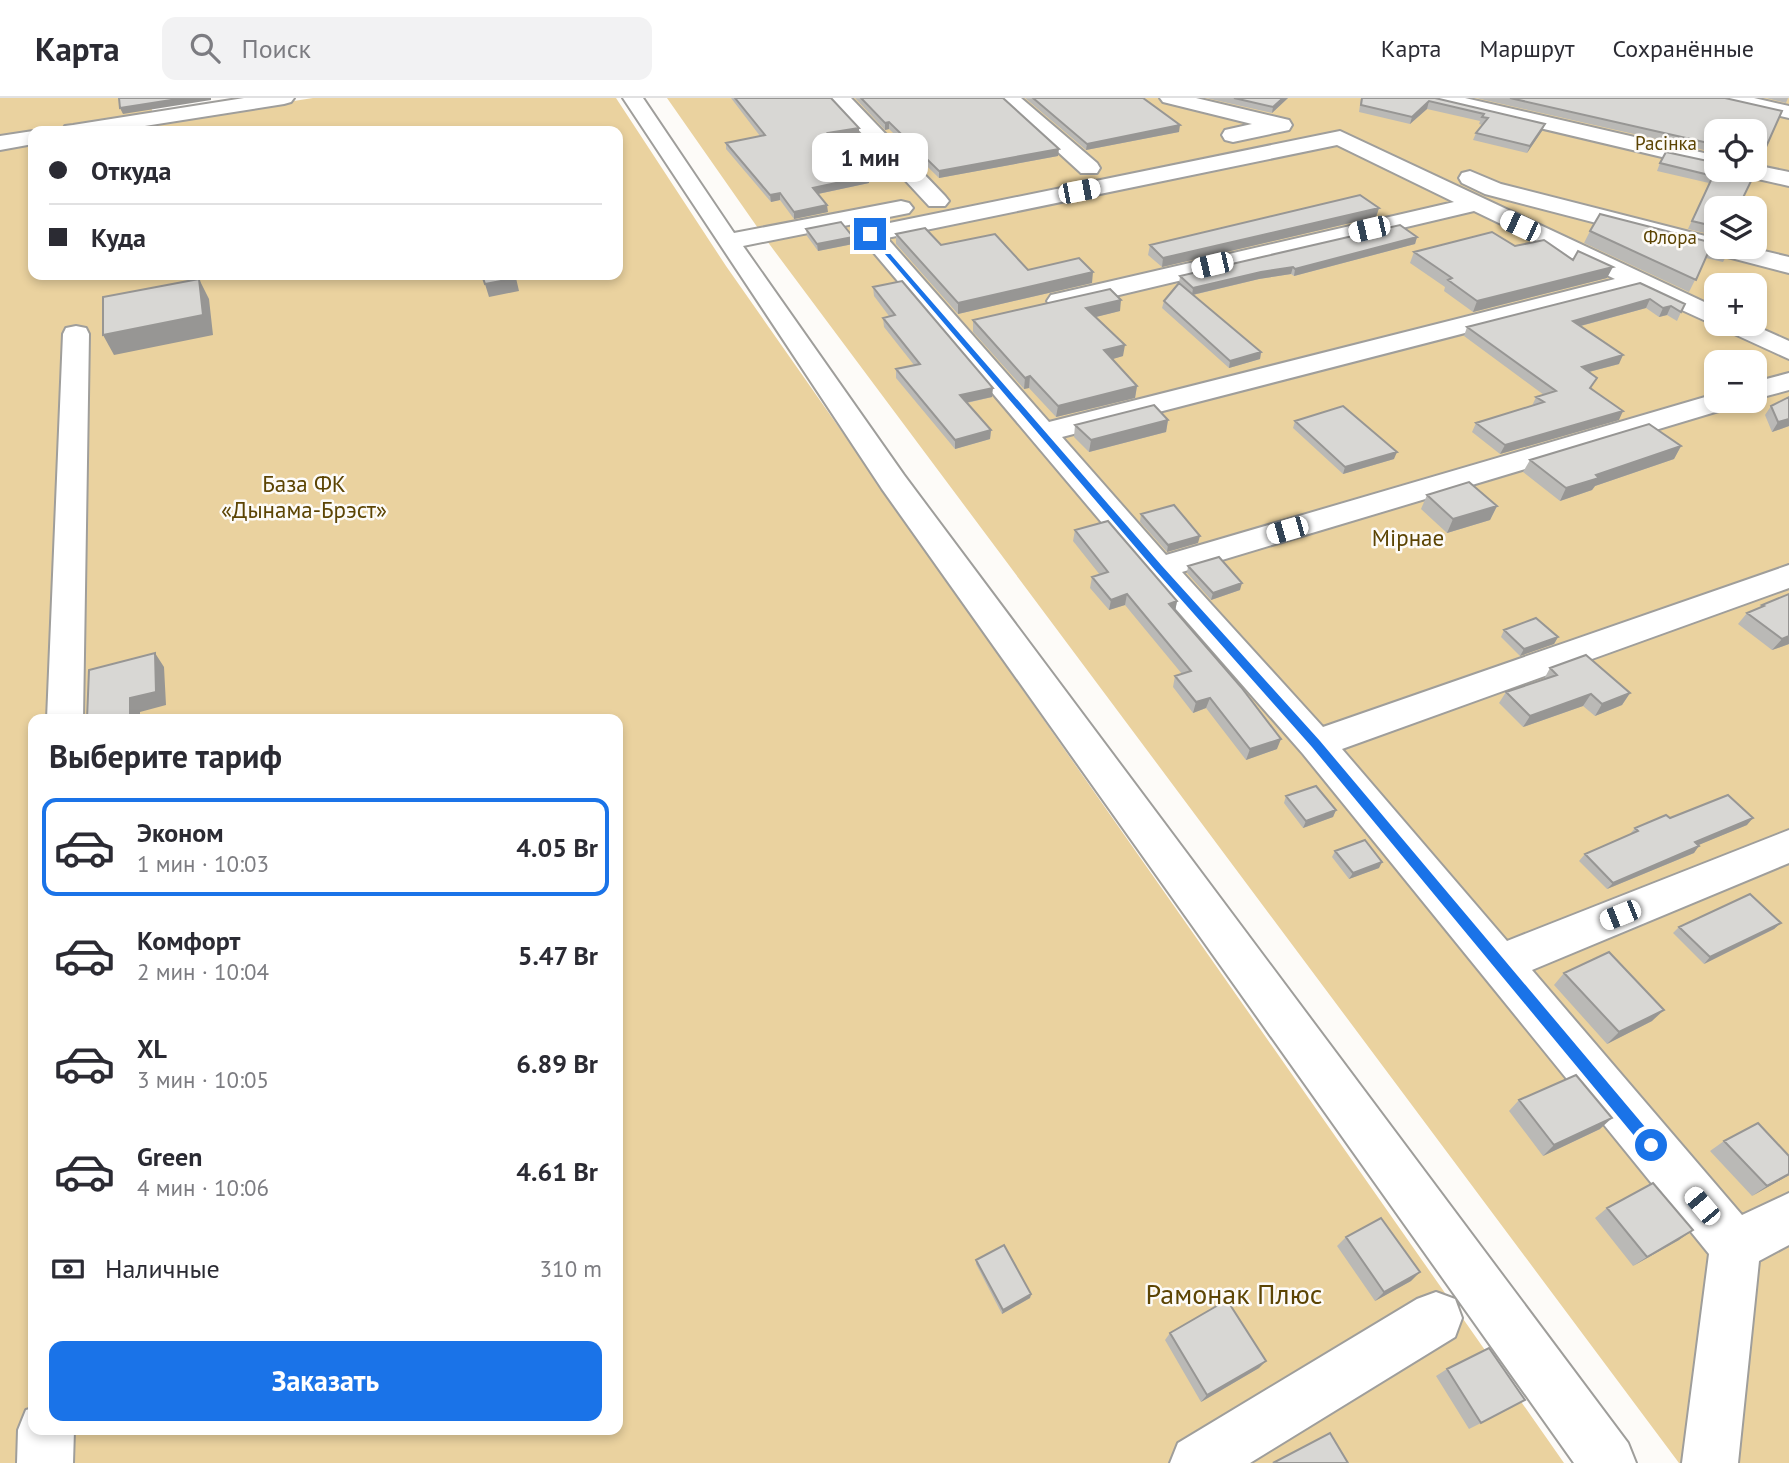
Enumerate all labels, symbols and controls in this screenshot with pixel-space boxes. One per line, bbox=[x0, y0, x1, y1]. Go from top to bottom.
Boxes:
search box bbox=[162, 17, 652, 80]
text: Карта bbox=[35, 27, 120, 70]
icon: search bbox=[186, 29, 224, 67]
text: Поиск bbox=[242, 32, 311, 65]
text: Карта bbox=[1381, 33, 1441, 64]
text: Маршрут bbox=[1479, 33, 1574, 64]
text: Сохранённые bbox=[1612, 33, 1754, 64]
map controls bbox=[1704, 119, 1767, 413]
button: locate bbox=[1704, 119, 1767, 182]
park label: Расінка bbox=[1635, 131, 1697, 155]
callout: 1 мин bbox=[812, 132, 928, 181]
text: 1 мин bbox=[840, 143, 900, 172]
text: Откуда bbox=[91, 154, 171, 187]
car bbox=[1057, 177, 1102, 205]
button: layers bbox=[1704, 196, 1767, 259]
car bbox=[1497, 208, 1544, 244]
car bbox=[1347, 214, 1392, 244]
route end bbox=[854, 218, 886, 250]
text: Куда bbox=[91, 221, 146, 254]
park label: Флора bbox=[1643, 225, 1697, 249]
car bbox=[1190, 250, 1235, 280]
button: + bbox=[1704, 273, 1767, 336]
button: − bbox=[1704, 350, 1767, 413]
park label: База ФК «Дынама-Брэст» bbox=[221, 469, 387, 524]
car bbox=[1264, 514, 1311, 546]
park label: Мірнае bbox=[1372, 523, 1444, 552]
text: Выберите тариф bbox=[49, 735, 282, 777]
icon: car bbox=[53, 816, 116, 879]
text: Эконом bbox=[137, 816, 224, 849]
text: 4.05 Br bbox=[516, 831, 598, 864]
text: 1 мин · 10:03 bbox=[137, 849, 269, 878]
car bbox=[1597, 897, 1644, 933]
icon: car bbox=[53, 924, 116, 987]
text: Комфорт bbox=[137, 924, 240, 957]
text: 5.47 Br bbox=[518, 939, 598, 972]
text: 2 мин · 10:04 bbox=[137, 957, 269, 986]
icon: car bbox=[53, 1032, 116, 1095]
text: XL bbox=[137, 1032, 167, 1065]
text: 6.89 Br bbox=[516, 1047, 598, 1080]
text: 3 мин · 10:05 bbox=[137, 1065, 269, 1094]
route start bbox=[1635, 1129, 1667, 1161]
icon: car bbox=[53, 1140, 116, 1203]
text: Green bbox=[137, 1140, 202, 1173]
text: 4.61 Br bbox=[516, 1155, 598, 1188]
text: 4 мин · 10:06 bbox=[137, 1173, 269, 1202]
car bbox=[1681, 1183, 1724, 1229]
icon: cash bbox=[49, 1250, 87, 1288]
text: Наличные bbox=[105, 1252, 220, 1285]
text: 310 m bbox=[540, 1254, 602, 1283]
park label: Рамонак Плюс bbox=[1146, 1275, 1322, 1312]
button: Заказать bbox=[49, 1341, 602, 1421]

